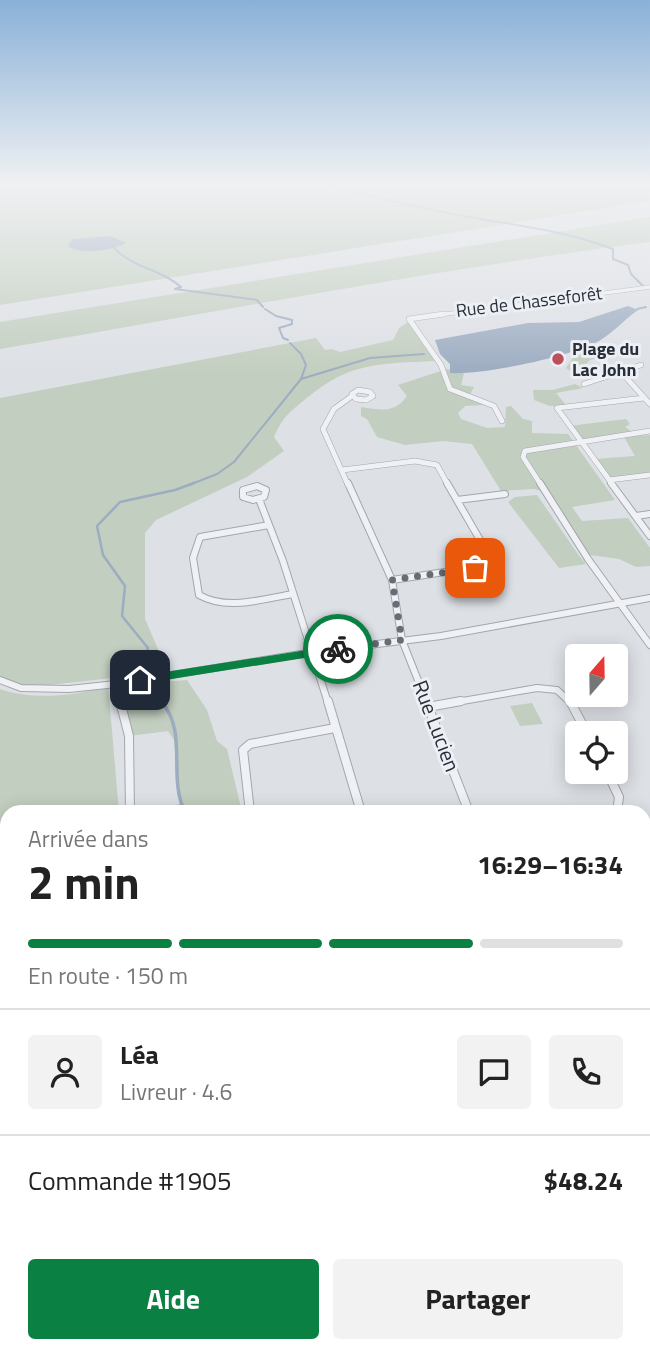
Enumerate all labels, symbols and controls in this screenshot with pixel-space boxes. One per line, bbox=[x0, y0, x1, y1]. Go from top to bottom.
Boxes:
street label: Rue de Chasseforêt bbox=[454, 279, 604, 324]
place label: Plage du Lac John bbox=[572, 335, 639, 383]
marker: Plage du Lac John bbox=[550, 351, 566, 367]
pin bbox=[445, 538, 505, 598]
icon: bag bbox=[456, 549, 494, 587]
courier bbox=[303, 614, 373, 684]
icon: bike bbox=[319, 630, 357, 668]
north arrow bbox=[565, 644, 628, 707]
map controls bbox=[565, 644, 628, 784]
pin bbox=[110, 650, 170, 710]
icon: home bbox=[121, 661, 159, 699]
street label: Rue Lucien bbox=[405, 675, 469, 776]
button: locate bbox=[565, 721, 628, 784]
text: Arrivée dans bbox=[28, 821, 149, 856]
text: 16:29–16:34 bbox=[477, 845, 623, 884]
text: 2 min bbox=[28, 847, 140, 917]
text: En route · 150 m bbox=[28, 958, 188, 993]
button: person bbox=[28, 1035, 102, 1109]
text: Léa bbox=[120, 1035, 159, 1074]
button: chat bbox=[457, 1035, 531, 1109]
button: phone bbox=[549, 1035, 623, 1109]
text: Livreur · 4.6 bbox=[120, 1074, 232, 1109]
text: Commande #1905 bbox=[28, 1161, 231, 1200]
text: $48.24 bbox=[544, 1161, 623, 1200]
button: Aide bbox=[28, 1259, 319, 1339]
button: Partager bbox=[333, 1259, 623, 1339]

